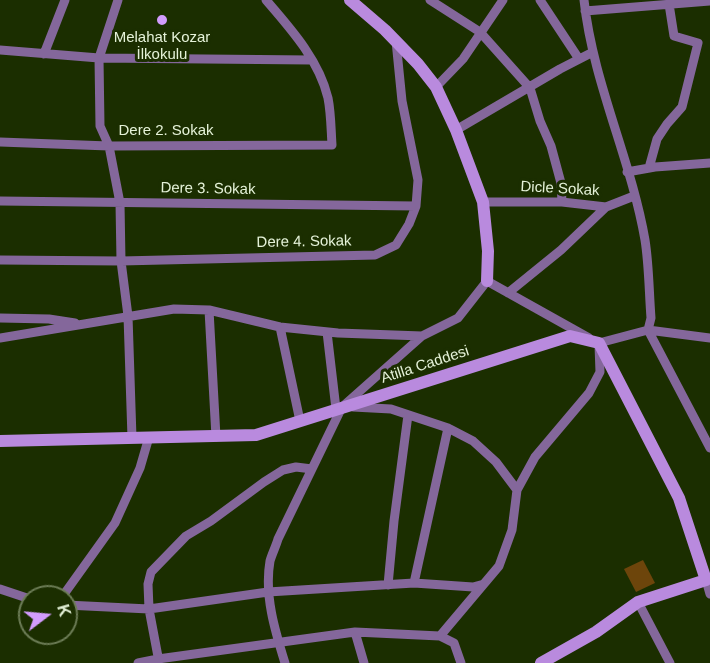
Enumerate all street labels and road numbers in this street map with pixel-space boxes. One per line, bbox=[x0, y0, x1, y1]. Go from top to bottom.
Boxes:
street label: Dere 2. Sokak bbox=[118, 122, 214, 140]
street label: Dicle Sokak bbox=[520, 178, 600, 200]
street label: Dere 3. Sokak bbox=[160, 179, 256, 199]
street label: Dere 4. Sokak bbox=[256, 232, 352, 252]
street label: Atilla Caddesi bbox=[379, 342, 471, 388]

